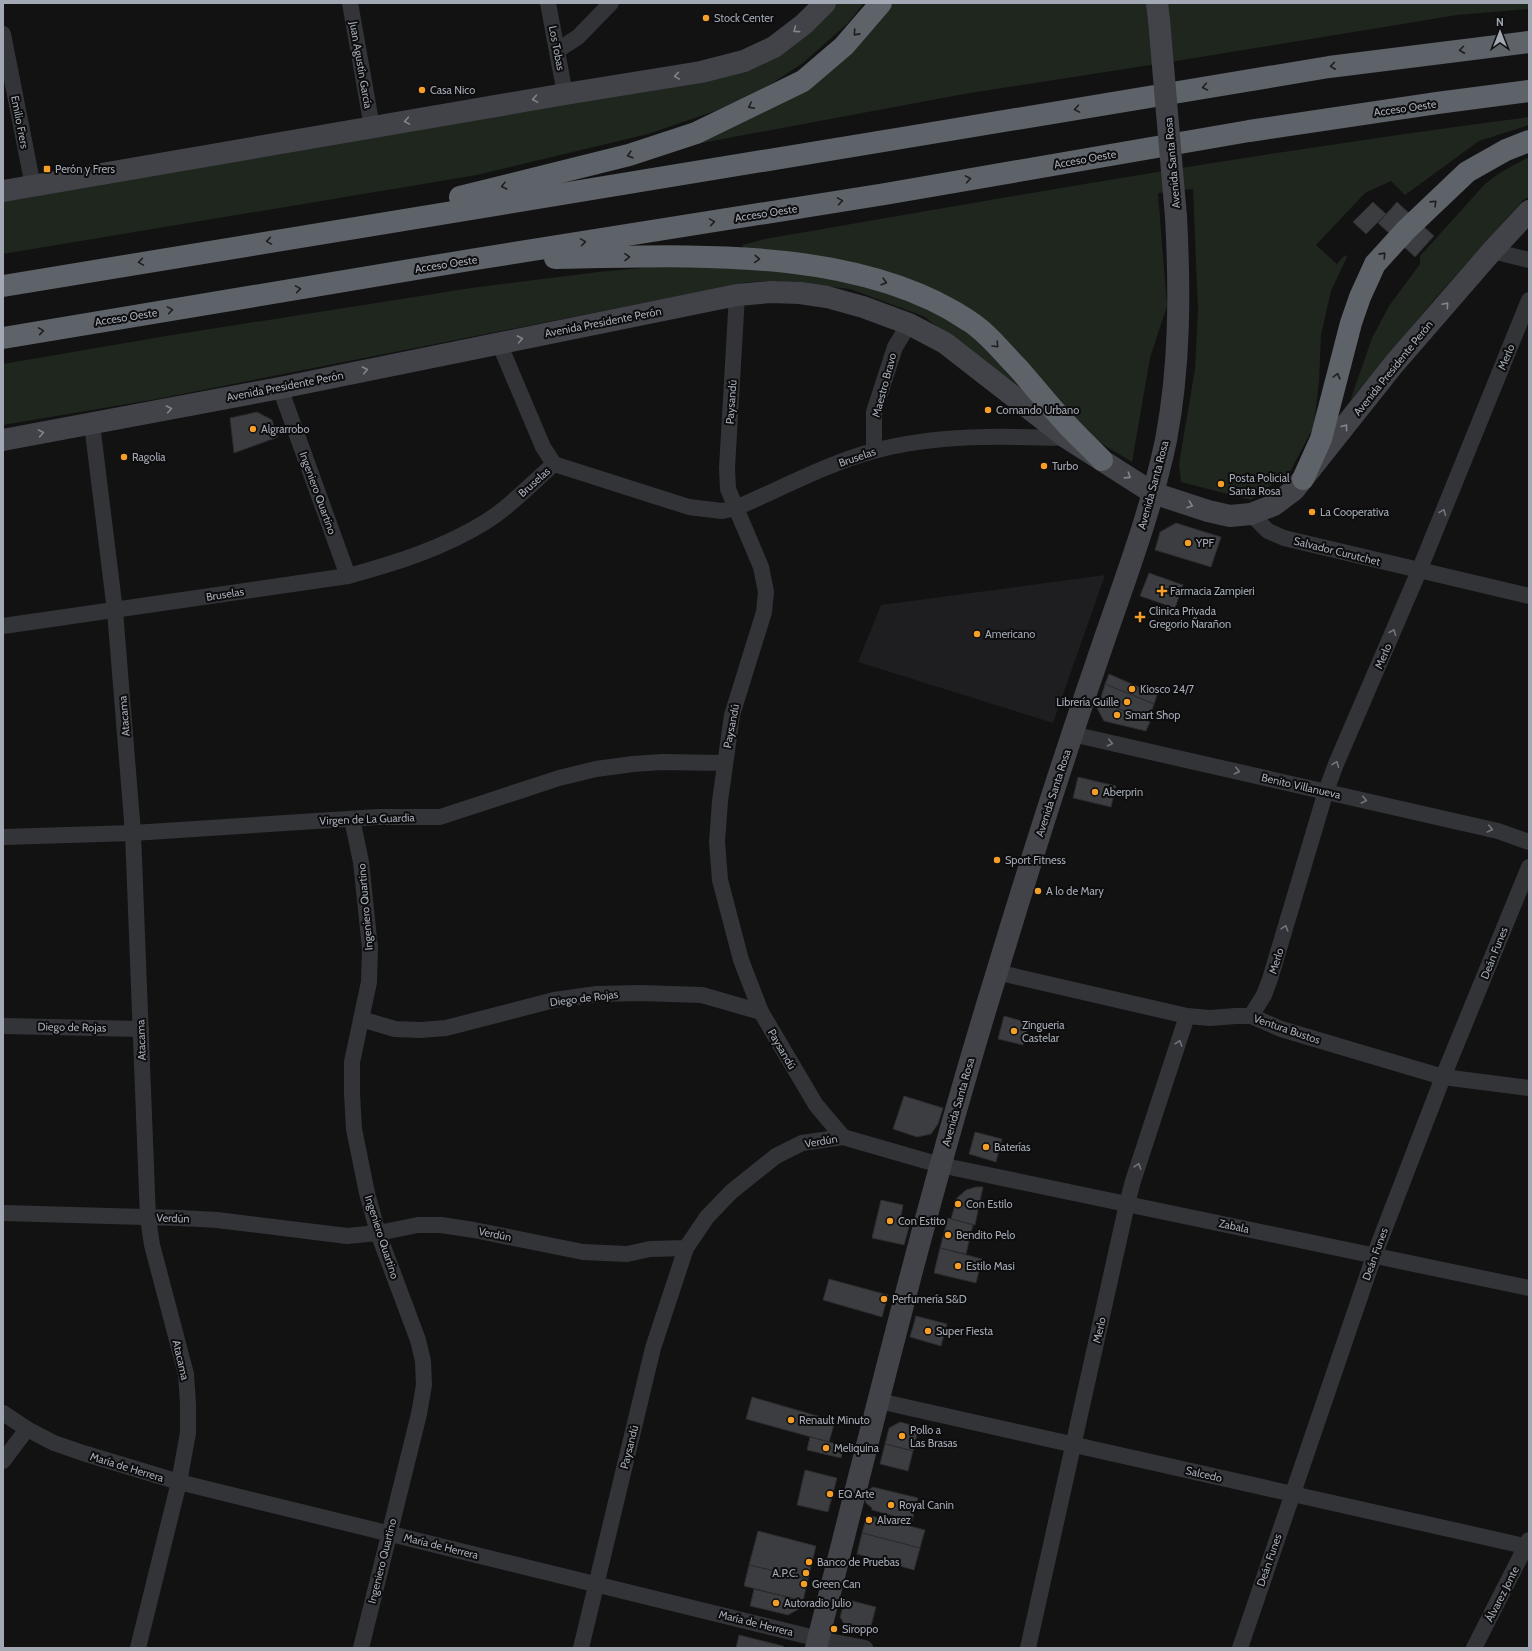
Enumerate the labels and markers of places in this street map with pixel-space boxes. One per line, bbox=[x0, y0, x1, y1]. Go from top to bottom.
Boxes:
place label: Stock Center bbox=[714, 11, 774, 25]
marker: Stock Center bbox=[701, 13, 711, 23]
place label: Casa Nico bbox=[430, 83, 475, 97]
marker: Casa Nico bbox=[417, 85, 427, 95]
place label: Perón y Frers bbox=[55, 162, 116, 176]
marker: Perón y Frers bbox=[42, 164, 52, 174]
place label: Comando Urbano bbox=[996, 403, 1079, 417]
marker: Comando Urbano bbox=[983, 405, 993, 415]
place label: Algrarrobo bbox=[261, 422, 309, 436]
marker: Algrarrobo bbox=[248, 424, 258, 434]
place label: Ragolia bbox=[132, 450, 166, 464]
marker: Ragolia bbox=[119, 452, 129, 462]
place label: Turbo bbox=[1052, 459, 1078, 473]
marker: Turbo bbox=[1039, 461, 1049, 471]
place label: Posta Policial Santa Rosa bbox=[1229, 471, 1290, 498]
marker: Posta Policial Santa Rosa bbox=[1216, 479, 1226, 489]
place label: La Cooperativa bbox=[1320, 505, 1390, 519]
marker: La Cooperativa bbox=[1307, 507, 1317, 517]
place label: YPF bbox=[1195, 536, 1215, 550]
marker: YPF bbox=[1183, 538, 1193, 548]
place label: Farmacia Zampieri bbox=[1170, 584, 1255, 598]
marker: Farmacia Zampieri bbox=[1157, 586, 1167, 596]
place label: Clinica Privada Gregorio Ñarañon bbox=[1149, 604, 1231, 631]
marker: Clinica Privada Gregorio Ñarañon bbox=[1134, 611, 1146, 623]
place label: Americano bbox=[985, 627, 1035, 641]
marker: Americano bbox=[972, 629, 982, 639]
place label: Kiosco 24/7 bbox=[1140, 682, 1195, 696]
marker: Kiosco 24/7 bbox=[1127, 684, 1137, 694]
place label: Librería Guille bbox=[1056, 695, 1119, 709]
marker: Librería Guille bbox=[1122, 697, 1132, 707]
place label: Smart Shop bbox=[1125, 708, 1180, 722]
marker: Smart Shop bbox=[1112, 710, 1122, 720]
place label: Aberprin bbox=[1103, 785, 1143, 799]
marker: Aberprin bbox=[1090, 787, 1100, 797]
place label: Sport Fitness bbox=[1005, 853, 1066, 867]
marker: Sport Fitness bbox=[992, 855, 1002, 865]
place label: A lo de Mary bbox=[1046, 884, 1104, 898]
marker: A lo de Mary bbox=[1033, 886, 1043, 896]
place label: Zingueria Castelar bbox=[1022, 1018, 1065, 1045]
marker: Zingueria Castelar bbox=[1009, 1026, 1019, 1036]
place label: Baterías bbox=[994, 1140, 1031, 1154]
marker: Baterías bbox=[981, 1142, 991, 1152]
place label: Con Estilo bbox=[966, 1197, 1013, 1211]
marker: Con Estilo bbox=[953, 1199, 963, 1209]
place label: Con Estito bbox=[898, 1214, 946, 1228]
marker: Con Estito bbox=[885, 1216, 895, 1226]
place label: Bendito Pelo bbox=[956, 1228, 1015, 1242]
marker: Bendito Pelo bbox=[943, 1230, 953, 1240]
place label: Estilo Masi bbox=[966, 1259, 1015, 1273]
marker: Estilo Masi bbox=[953, 1261, 963, 1271]
place label: Perfumería S&D bbox=[892, 1292, 967, 1306]
marker: Perfumería S&D bbox=[879, 1294, 889, 1304]
place label: Super Fiesta bbox=[936, 1324, 994, 1338]
marker: Super Fiesta bbox=[923, 1326, 933, 1336]
place label: Renault Minuto bbox=[799, 1413, 870, 1427]
marker: Renault Minuto bbox=[786, 1415, 796, 1425]
place label: Pollo a Las Brasas bbox=[910, 1423, 958, 1450]
marker: Pollo a Las Brasas bbox=[897, 1431, 907, 1441]
place label: Meliquina bbox=[834, 1441, 880, 1455]
marker: Meliquina bbox=[821, 1443, 831, 1453]
place label: EQ Arte bbox=[838, 1487, 875, 1501]
marker: EQ Arte bbox=[825, 1489, 835, 1499]
place label: Royal Canin bbox=[899, 1498, 954, 1512]
marker: Royal Canin bbox=[886, 1500, 896, 1510]
place label: Alvarez bbox=[877, 1513, 911, 1527]
marker: Alvarez bbox=[864, 1515, 874, 1525]
place label: Banco de Pruebas bbox=[817, 1555, 900, 1569]
marker: Banco de Pruebas bbox=[804, 1557, 814, 1567]
place label: A.P.C. bbox=[772, 1566, 798, 1580]
marker: A.P.C. bbox=[801, 1568, 811, 1578]
place label: Green Can bbox=[812, 1577, 861, 1591]
marker: Green Can bbox=[799, 1579, 809, 1589]
place label: Autoradio Julio bbox=[784, 1596, 851, 1610]
marker: Autoradio Julio bbox=[771, 1598, 781, 1608]
place label: Siroppo bbox=[842, 1622, 878, 1636]
marker: Siroppo bbox=[829, 1624, 839, 1634]

